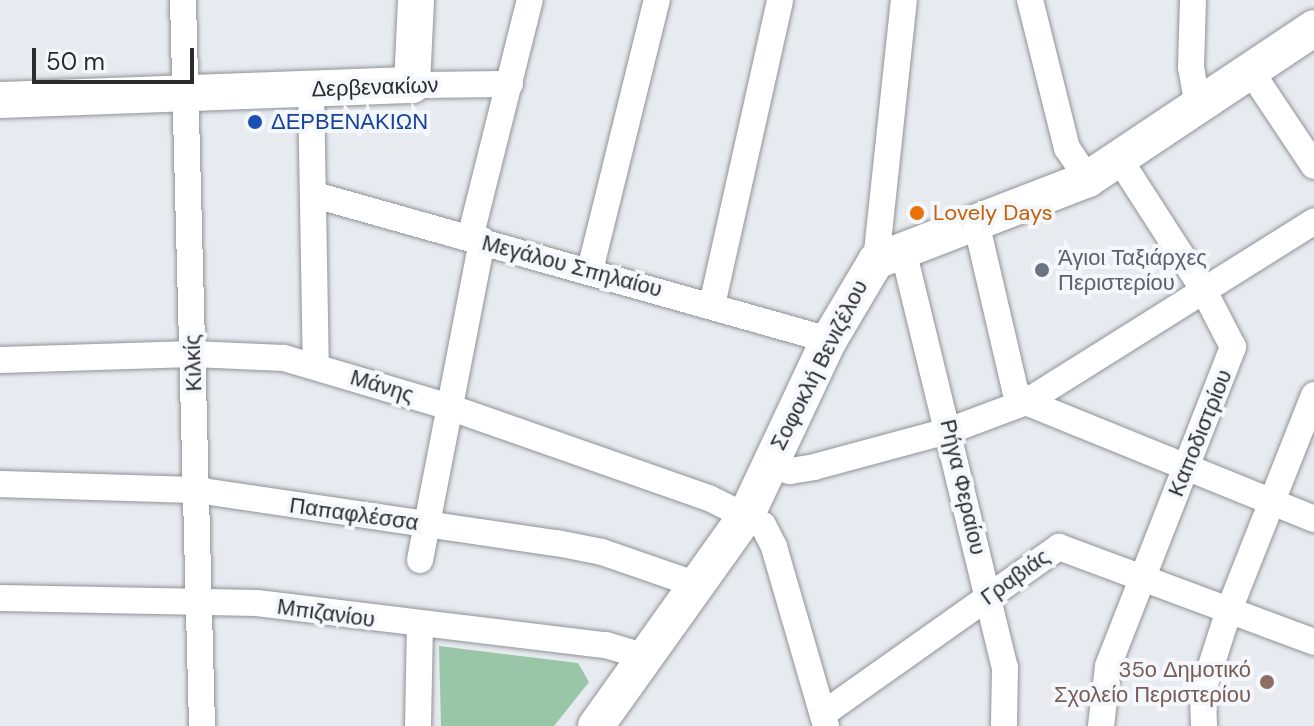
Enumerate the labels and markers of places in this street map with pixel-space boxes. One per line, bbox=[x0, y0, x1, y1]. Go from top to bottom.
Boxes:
place label: ΔΕΡΒΕΝΑΚΙΩΝ bbox=[271, 109, 428, 135]
marker: ΔΕΡΒΕΝΑΚΙΩΝ bbox=[246, 113, 264, 131]
place label: Lovely Days bbox=[933, 200, 1053, 226]
marker: Lovely Days bbox=[908, 204, 926, 222]
place label: Άγιοι Ταξιάρχες Περιστερίου bbox=[1058, 244, 1207, 296]
marker: Άγιοι Ταξιάρχες Περιστερίου bbox=[1033, 261, 1051, 279]
place label: 35ο Δημοτικό Σχολείο Περιστερίου bbox=[1054, 656, 1251, 708]
marker: 35ο Δημοτικό Σχολείο Περιστερίου bbox=[1258, 673, 1276, 691]

